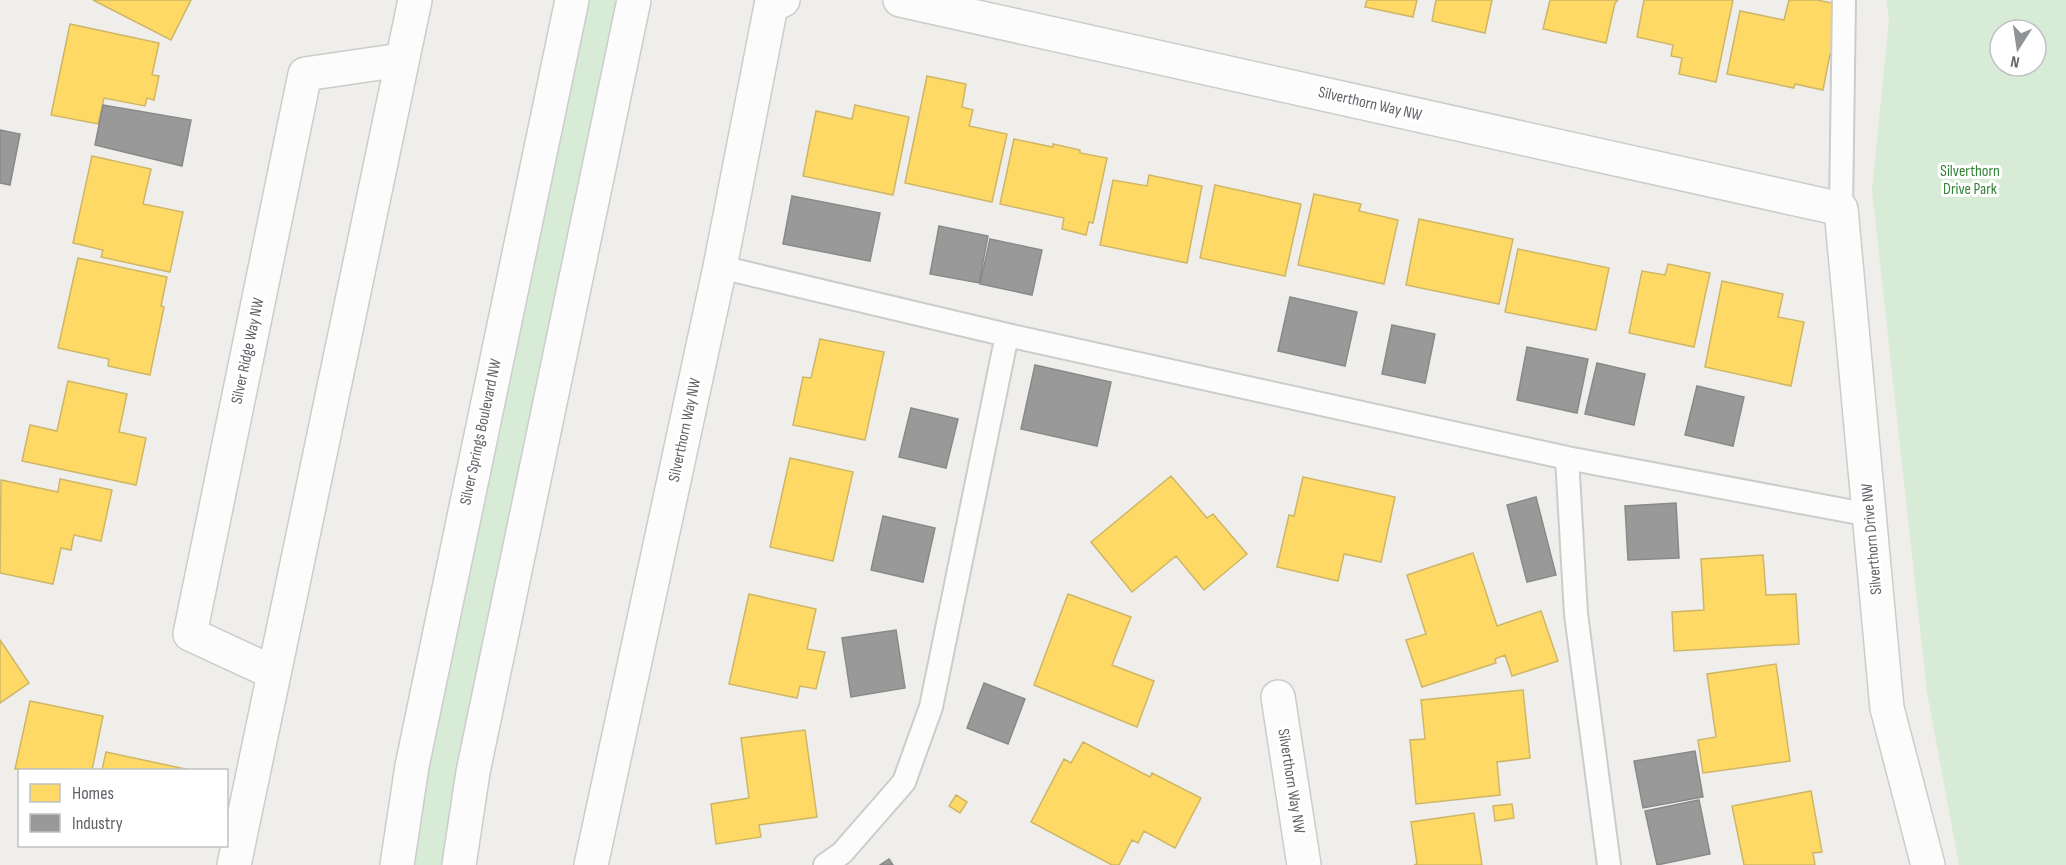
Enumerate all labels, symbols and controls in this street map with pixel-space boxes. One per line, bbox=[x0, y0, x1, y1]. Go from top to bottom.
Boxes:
north arrow bbox=[1988, 18, 2048, 78]
text: N bbox=[2009, 51, 2021, 71]
street label: Silverthorn Way NW bbox=[1316, 83, 1424, 125]
park label: Silverthorn Drive Park bbox=[1940, 162, 2000, 199]
street label: Silver Ridge Way NW bbox=[227, 296, 269, 406]
street label: Silver Springs Boulevard NW bbox=[456, 357, 506, 507]
street label: Silverthorn Way NW bbox=[665, 376, 705, 484]
street label: Silverthorn Drive NW bbox=[1858, 482, 1886, 595]
street label: Silverthorn Way NW bbox=[1273, 727, 1309, 835]
legend bbox=[18, 769, 228, 847]
text: Homes bbox=[72, 783, 114, 804]
text: Industry bbox=[72, 813, 123, 834]

